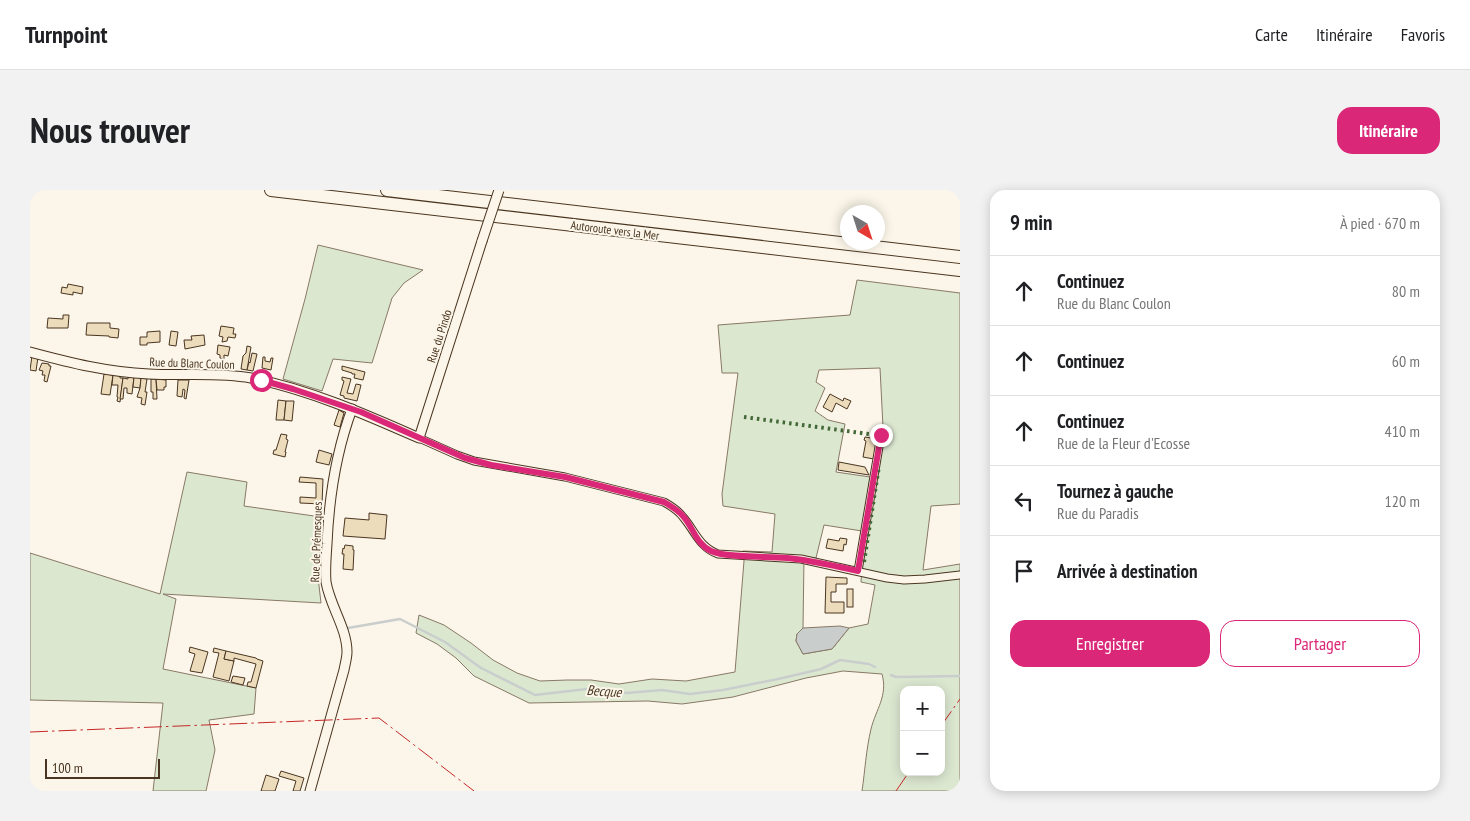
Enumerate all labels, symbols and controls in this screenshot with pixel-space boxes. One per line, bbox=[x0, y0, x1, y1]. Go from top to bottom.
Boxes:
text: Turnpoint bbox=[25, 19, 107, 50]
text: Carte bbox=[1255, 23, 1288, 46]
text: Itinéraire bbox=[1316, 23, 1373, 46]
text: Favoris bbox=[1401, 23, 1445, 46]
text: Nous trouver bbox=[30, 107, 190, 153]
button: Itinéraire bbox=[1337, 107, 1440, 154]
north arrow bbox=[840, 205, 885, 250]
text: 9 min bbox=[1010, 209, 1052, 236]
text: À pied · 670 m bbox=[1340, 213, 1420, 233]
street label: Autoroute vers la Mer bbox=[570, 217, 661, 243]
text: Continuez bbox=[1057, 269, 1124, 293]
icon: ahead bbox=[1010, 277, 1038, 305]
text: 80 m bbox=[1392, 281, 1420, 301]
text: Rue du Blanc Coulon bbox=[1057, 293, 1171, 313]
street label: Rue du Pindo bbox=[423, 307, 455, 365]
icon: ahead bbox=[1010, 347, 1038, 375]
text: Continuez bbox=[1057, 349, 1124, 373]
text: 60 m bbox=[1392, 351, 1420, 371]
street label: Rue du Blanc Coulon bbox=[149, 354, 235, 372]
route start bbox=[250, 369, 273, 392]
text: Continuez bbox=[1057, 409, 1124, 433]
icon: ahead bbox=[1010, 417, 1038, 445]
text: 410 m bbox=[1385, 421, 1420, 441]
route end bbox=[870, 424, 893, 447]
text: Rue de la Fleur d'Ecosse bbox=[1057, 433, 1190, 453]
text: Tournez à gauche bbox=[1057, 479, 1174, 503]
icon: left bbox=[1010, 487, 1038, 515]
text: 120 m bbox=[1385, 491, 1420, 511]
street label: Rue de Prémesques bbox=[307, 501, 325, 583]
text: Rue du Paradis bbox=[1057, 503, 1139, 523]
icon: arrive bbox=[1010, 557, 1038, 585]
text: Arrivée à destination bbox=[1057, 559, 1198, 583]
button: Enregistrer bbox=[1010, 620, 1210, 667]
button: Partager bbox=[1220, 620, 1420, 667]
water label: Becque bbox=[586, 681, 623, 701]
map controls bbox=[900, 686, 945, 776]
button: + bbox=[900, 686, 945, 731]
button: − bbox=[900, 731, 945, 776]
scale bar bbox=[45, 756, 160, 779]
text: 100 m bbox=[52, 759, 83, 777]

